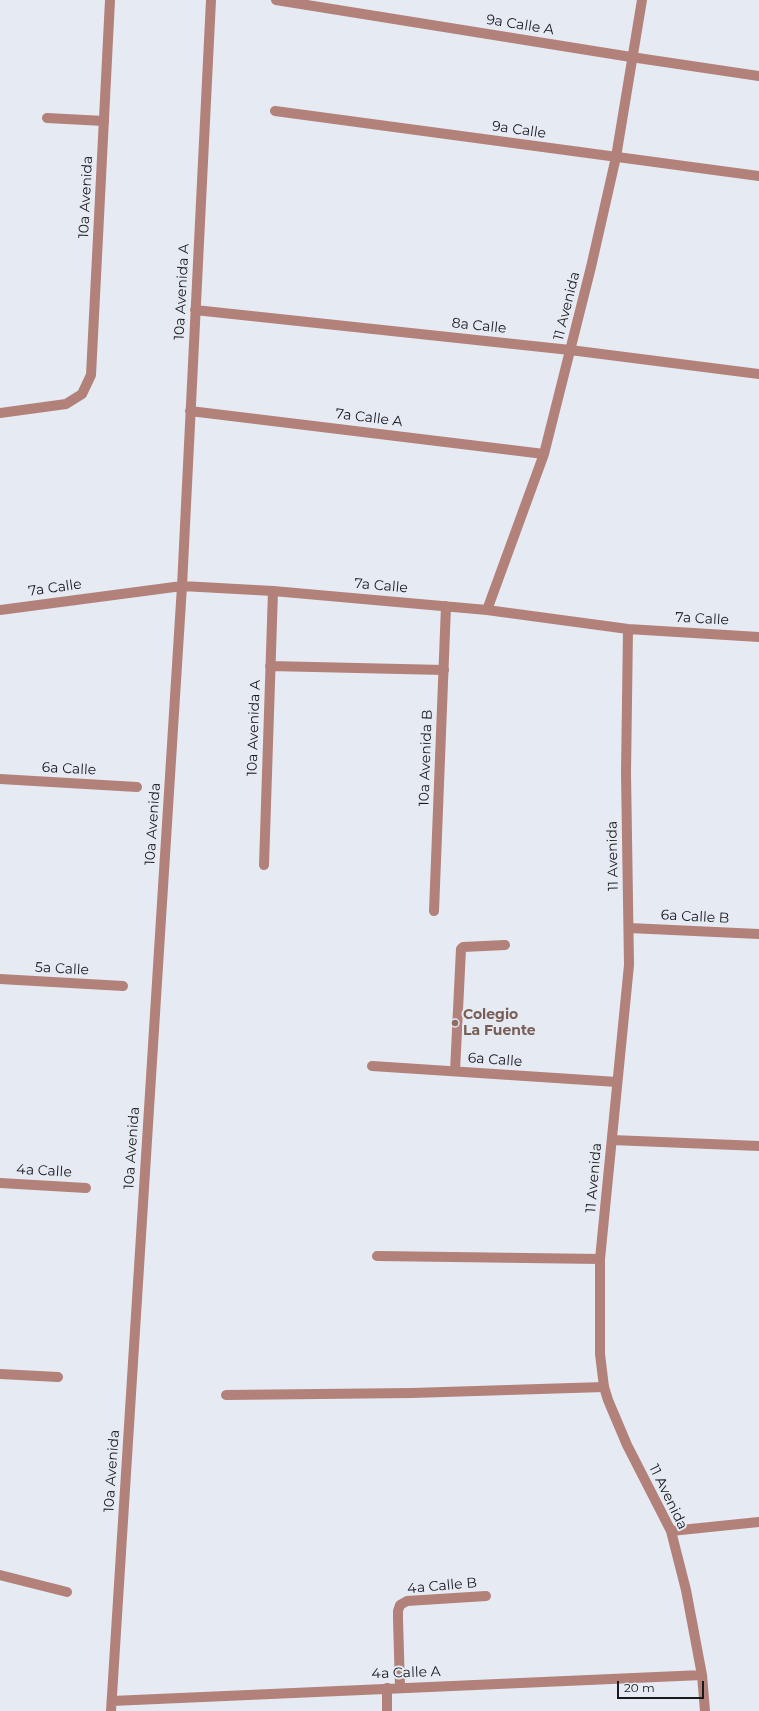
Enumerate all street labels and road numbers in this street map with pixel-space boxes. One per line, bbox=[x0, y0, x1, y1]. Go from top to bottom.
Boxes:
street label: 9a Calle A bbox=[485, 11, 555, 39]
street label: 9a Calle bbox=[491, 118, 547, 142]
street label: 10a Avenida bbox=[75, 155, 97, 239]
street label: 10a Avenida A bbox=[171, 243, 193, 341]
street label: 11 Avenida bbox=[550, 270, 584, 342]
street label: 8a Calle bbox=[451, 315, 507, 337]
street label: 7a Calle A bbox=[335, 406, 403, 430]
street label: 7a Calle bbox=[354, 575, 408, 597]
street label: 7a Calle bbox=[27, 576, 83, 600]
street label: 7a Calle bbox=[675, 609, 729, 629]
street label: 10a Avenida A bbox=[244, 680, 264, 776]
street label: 10a Avenida B bbox=[416, 709, 436, 807]
street label: 6a Calle bbox=[41, 759, 97, 779]
street label: 10a Avenida bbox=[142, 782, 164, 866]
street label: 11 Avenida bbox=[604, 821, 622, 891]
street label: 6a Calle B bbox=[660, 907, 730, 927]
street label: 5a Calle bbox=[35, 959, 89, 979]
street label: 6a Calle bbox=[467, 1050, 523, 1070]
street label: 10a Avenida bbox=[121, 1106, 143, 1190]
street label: 11 Avenida bbox=[583, 1142, 605, 1214]
street label: 4a Calle bbox=[16, 1161, 72, 1181]
street label: 10a Avenida bbox=[101, 1429, 123, 1513]
street label: 11 Avenida bbox=[645, 1462, 691, 1532]
street label: 4a Calle B bbox=[406, 1575, 478, 1597]
street label: 4a Calle A bbox=[371, 1663, 441, 1683]

